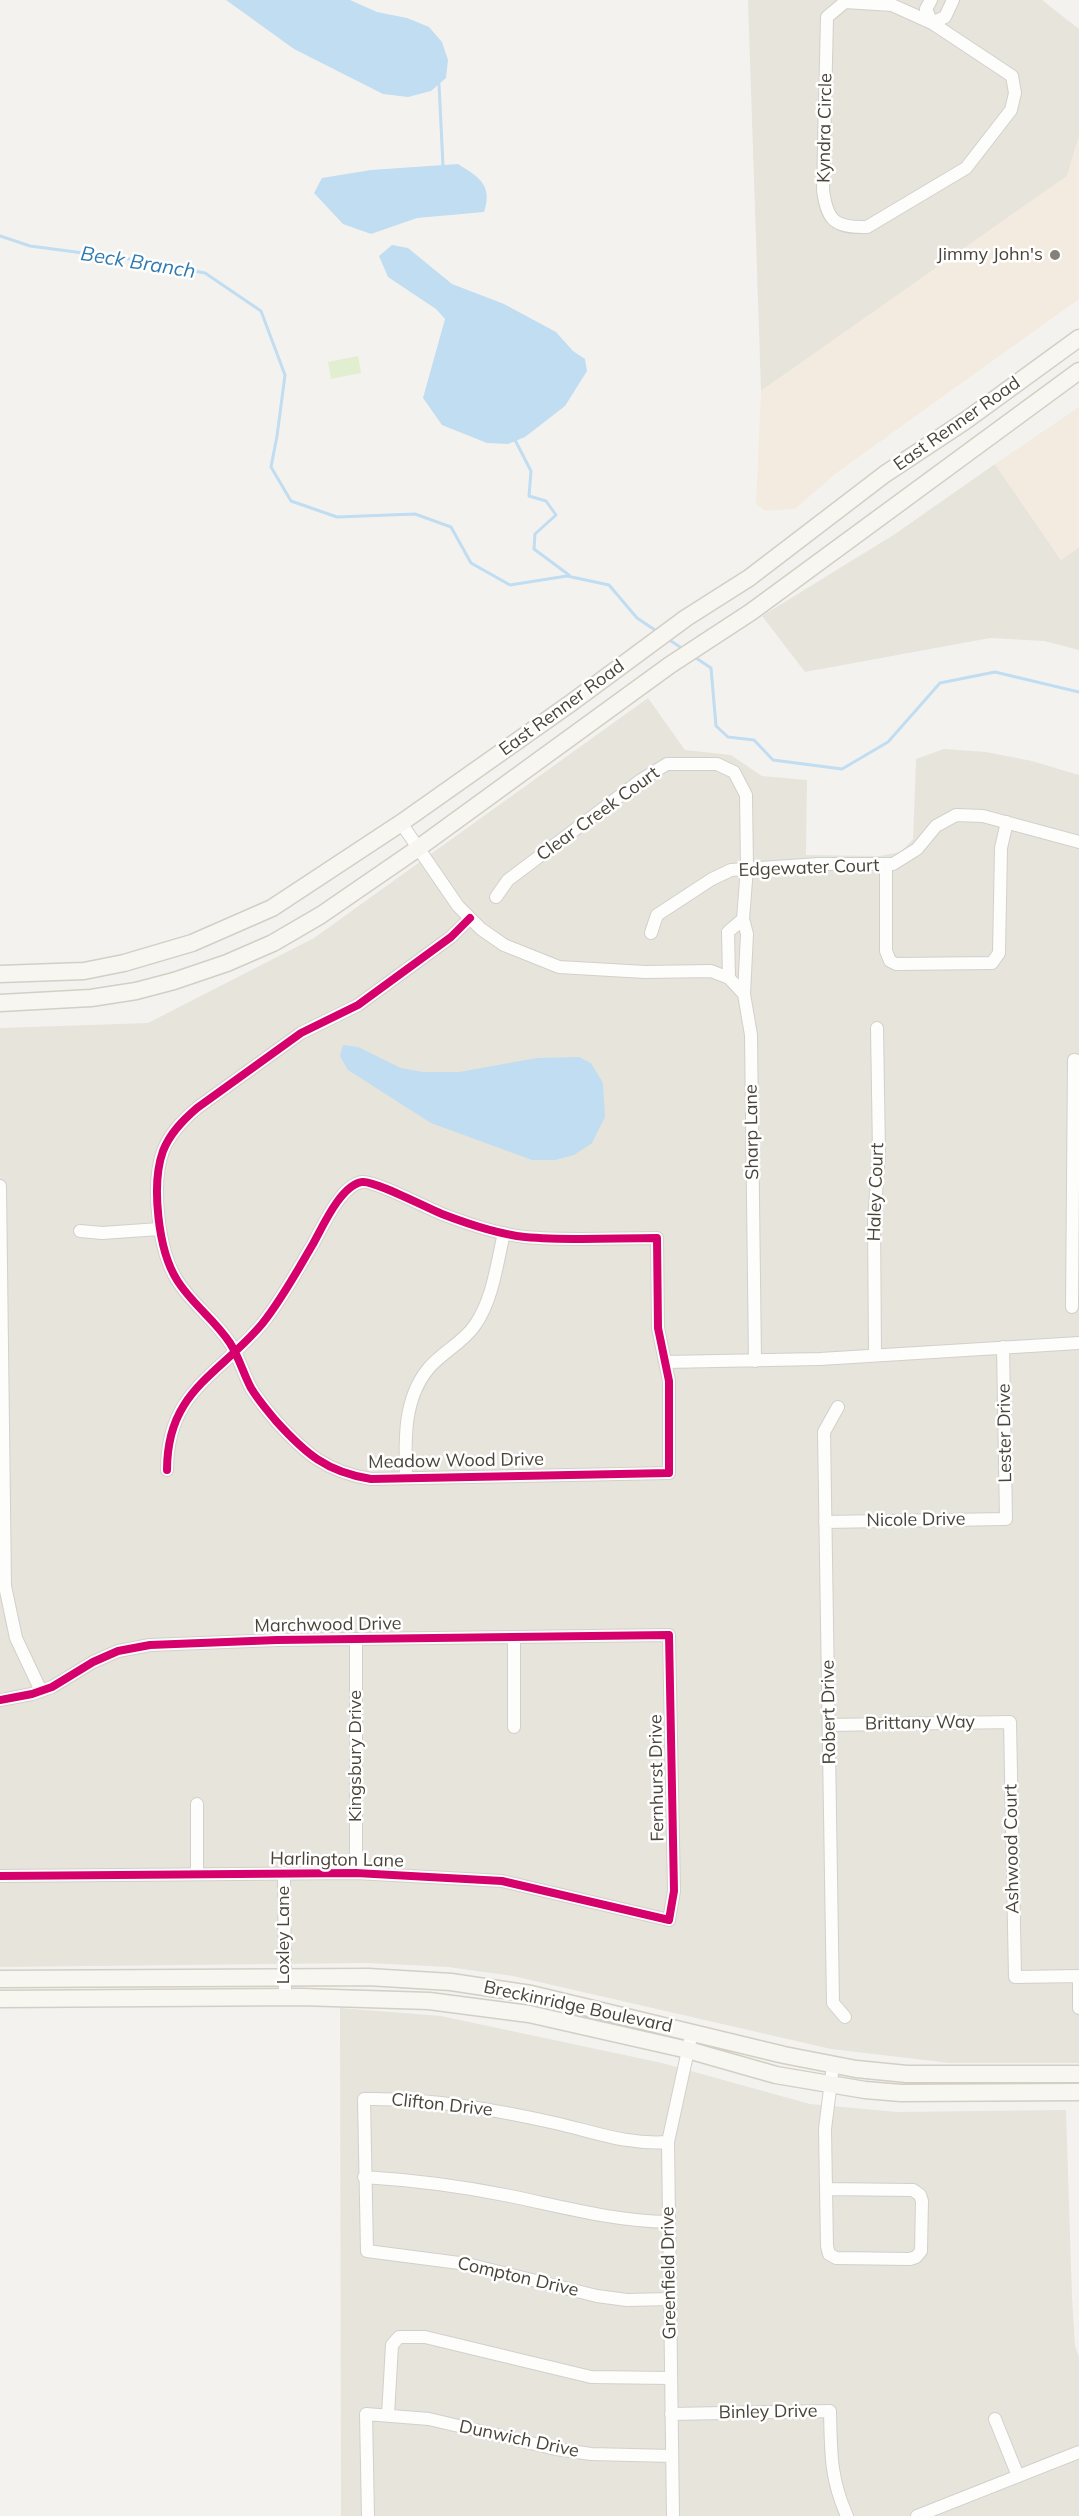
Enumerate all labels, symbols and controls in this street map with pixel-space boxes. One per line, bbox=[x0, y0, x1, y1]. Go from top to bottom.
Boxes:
street label: Kyndra Circle bbox=[813, 73, 837, 183]
water label: Beck Branch bbox=[79, 242, 197, 284]
place label: Jimmy John's bbox=[937, 244, 1043, 266]
marker: Jimmy John's bbox=[1048, 248, 1062, 262]
street label: East Renner Road bbox=[890, 372, 1024, 476]
street label: East Renner Road bbox=[495, 655, 629, 761]
street label: Clear Creek Court bbox=[532, 762, 664, 866]
street label: Edgewater Court bbox=[738, 855, 880, 881]
street label: Sharp Lane bbox=[740, 1084, 764, 1180]
street label: Haley Court bbox=[863, 1142, 889, 1242]
street label: Lester Drive bbox=[993, 1383, 1017, 1483]
street label: Meadow Wood Drive bbox=[368, 1449, 544, 1473]
street label: Nicole Drive bbox=[866, 1508, 966, 1532]
street label: Marchwood Drive bbox=[254, 1613, 402, 1637]
street label: Robert Drive bbox=[817, 1660, 841, 1764]
street label: Kingsbury Drive bbox=[345, 1690, 367, 1822]
street label: Brittany Way bbox=[865, 1711, 975, 1735]
street label: Fernhurst Drive bbox=[645, 1714, 669, 1842]
street label: Ashwood Court bbox=[1000, 1784, 1024, 1914]
street label: Harlington Lane bbox=[270, 1848, 404, 1872]
street label: Loxley Lane bbox=[273, 1886, 295, 1984]
street label: Breckinridge Boulevard bbox=[482, 1976, 674, 2038]
street label: Clifton Drive bbox=[390, 2089, 494, 2121]
street label: Greenfield Drive bbox=[657, 2206, 681, 2340]
street label: Compton Drive bbox=[455, 2253, 581, 2301]
street label: Binley Drive bbox=[718, 2400, 818, 2424]
street label: Dunwich Drive bbox=[457, 2416, 581, 2462]

